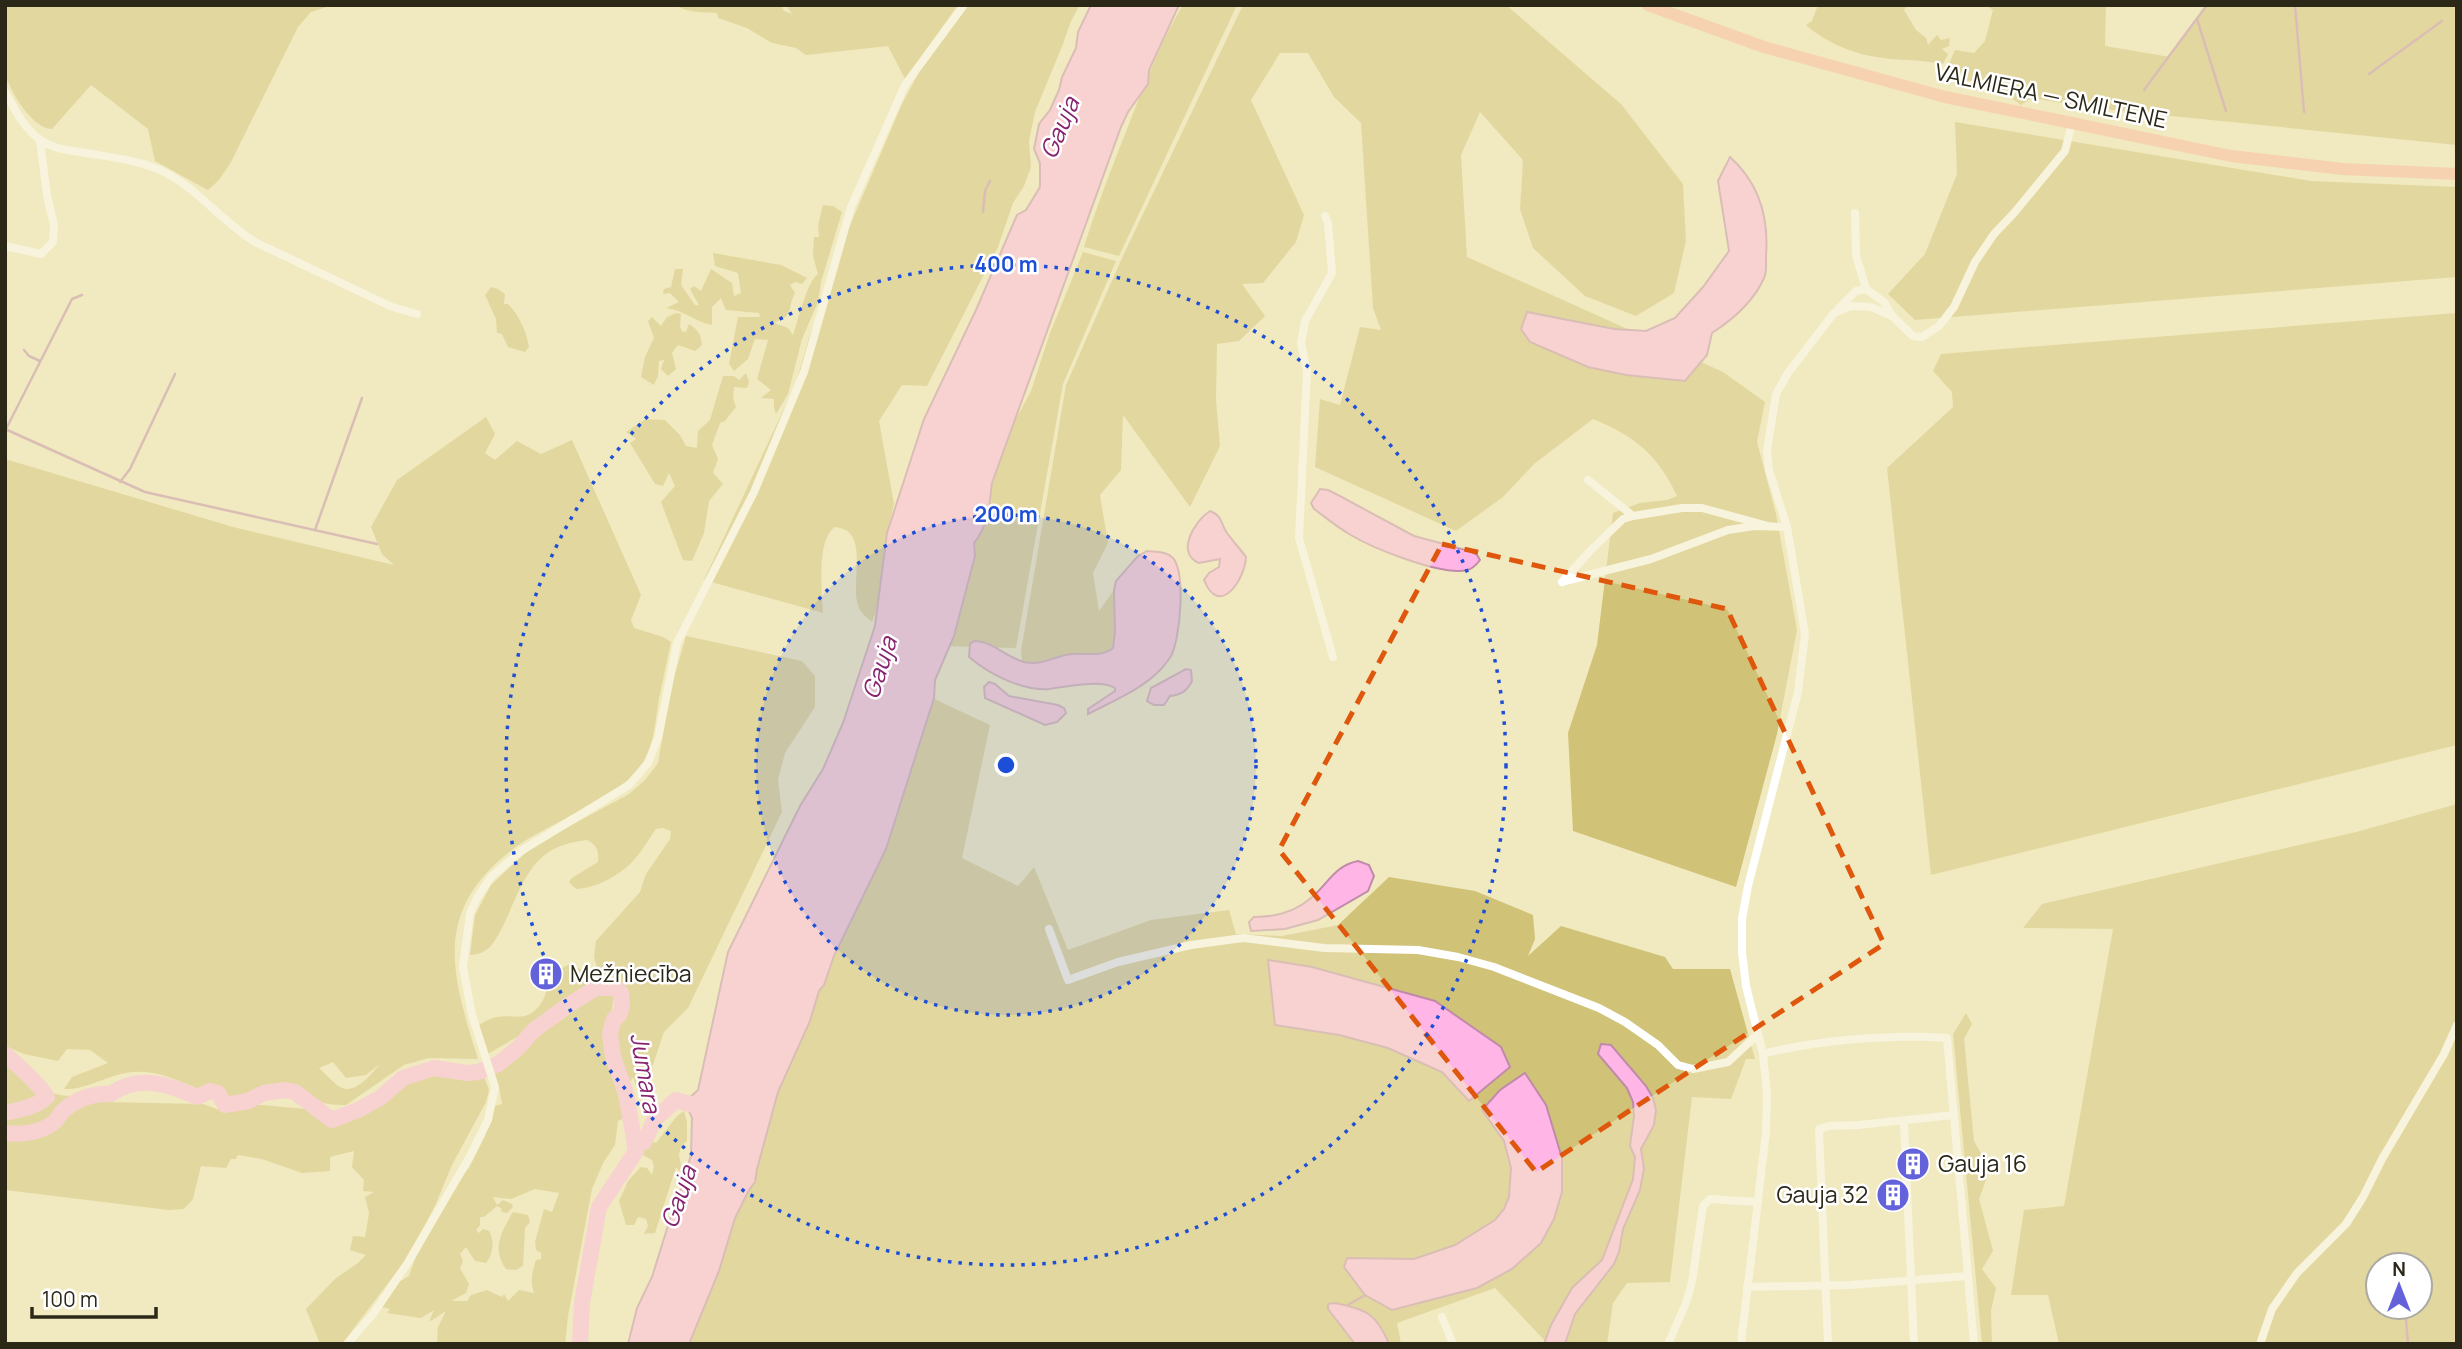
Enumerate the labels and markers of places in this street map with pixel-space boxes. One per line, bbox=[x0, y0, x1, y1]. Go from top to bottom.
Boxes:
centre of rings bbox=[994, 753, 1018, 777]
building icon: Mežniecība bbox=[527, 955, 565, 993]
place label: Mežniecība bbox=[570, 957, 692, 989]
building icon: Gauja 16 bbox=[1894, 1145, 1932, 1183]
place label: Gauja 16 bbox=[1938, 1147, 2027, 1179]
building icon: Gauja 32 bbox=[1874, 1176, 1912, 1214]
place label: Gauja 32 bbox=[1776, 1178, 1868, 1210]

